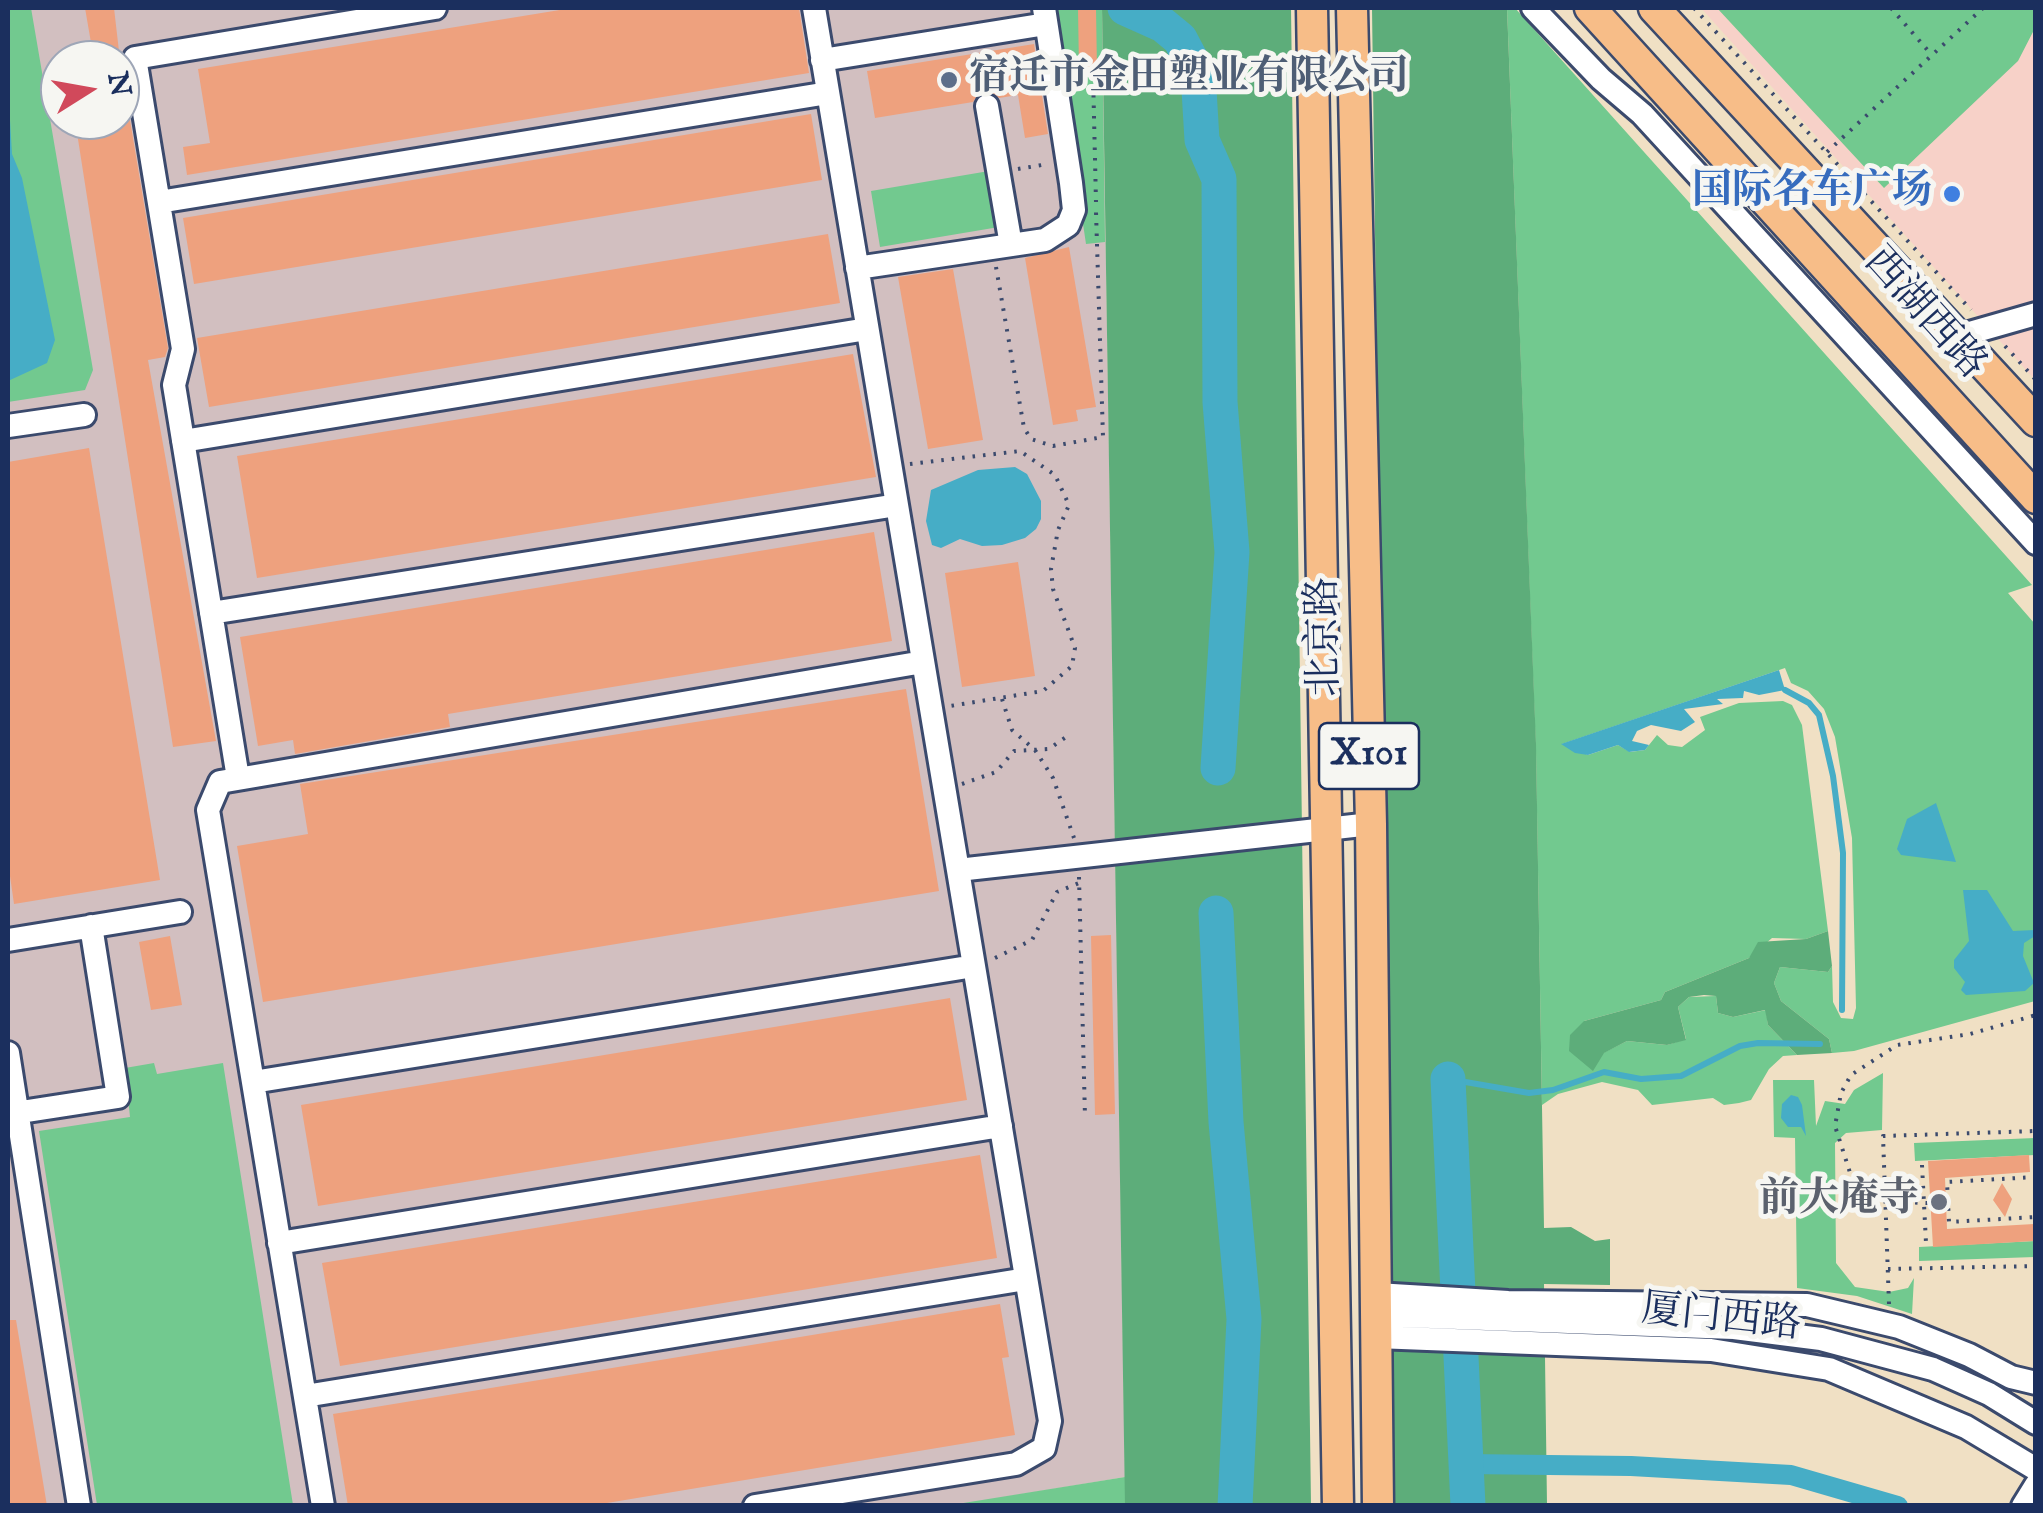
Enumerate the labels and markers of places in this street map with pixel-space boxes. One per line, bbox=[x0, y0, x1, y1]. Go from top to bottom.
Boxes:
place label: 宿迁市金田塑业有限公司 bbox=[969, 56, 1409, 104]
marker: 宿迁市金田塑业有限公司 bbox=[938, 69, 960, 91]
place label: 国际名车广场 bbox=[1692, 170, 1932, 218]
marker: 国际名车广场 bbox=[1941, 183, 1963, 205]
place label: 前大庵寺 bbox=[1759, 1178, 1919, 1226]
marker: 前大庵寺 bbox=[1928, 1191, 1950, 1213]

